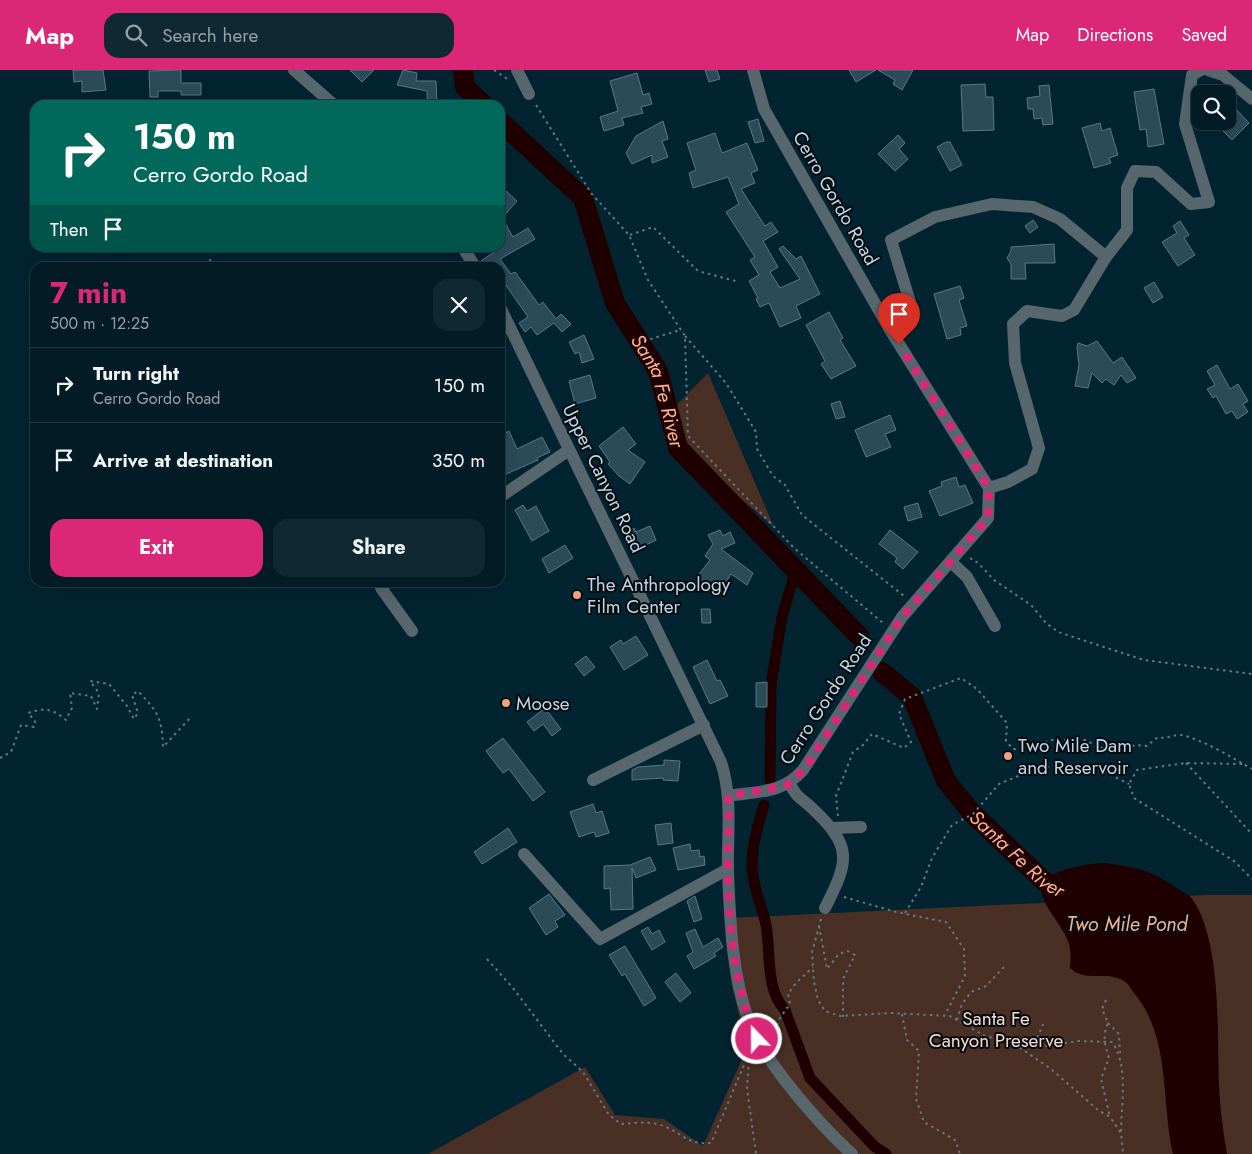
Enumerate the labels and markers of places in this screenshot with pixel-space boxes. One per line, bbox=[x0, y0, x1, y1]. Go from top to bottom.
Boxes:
pin bbox=[878, 293, 920, 344]
place label: The Anthropology Film Center bbox=[587, 571, 731, 620]
marker: The Anthropology Film Center bbox=[571, 589, 583, 601]
place label: Moose bbox=[516, 690, 570, 717]
marker: Moose bbox=[500, 697, 512, 709]
place label: Two Mile Dam and Reservoir bbox=[1018, 732, 1132, 781]
marker: Two Mile Dam and Reservoir bbox=[1002, 750, 1014, 762]

